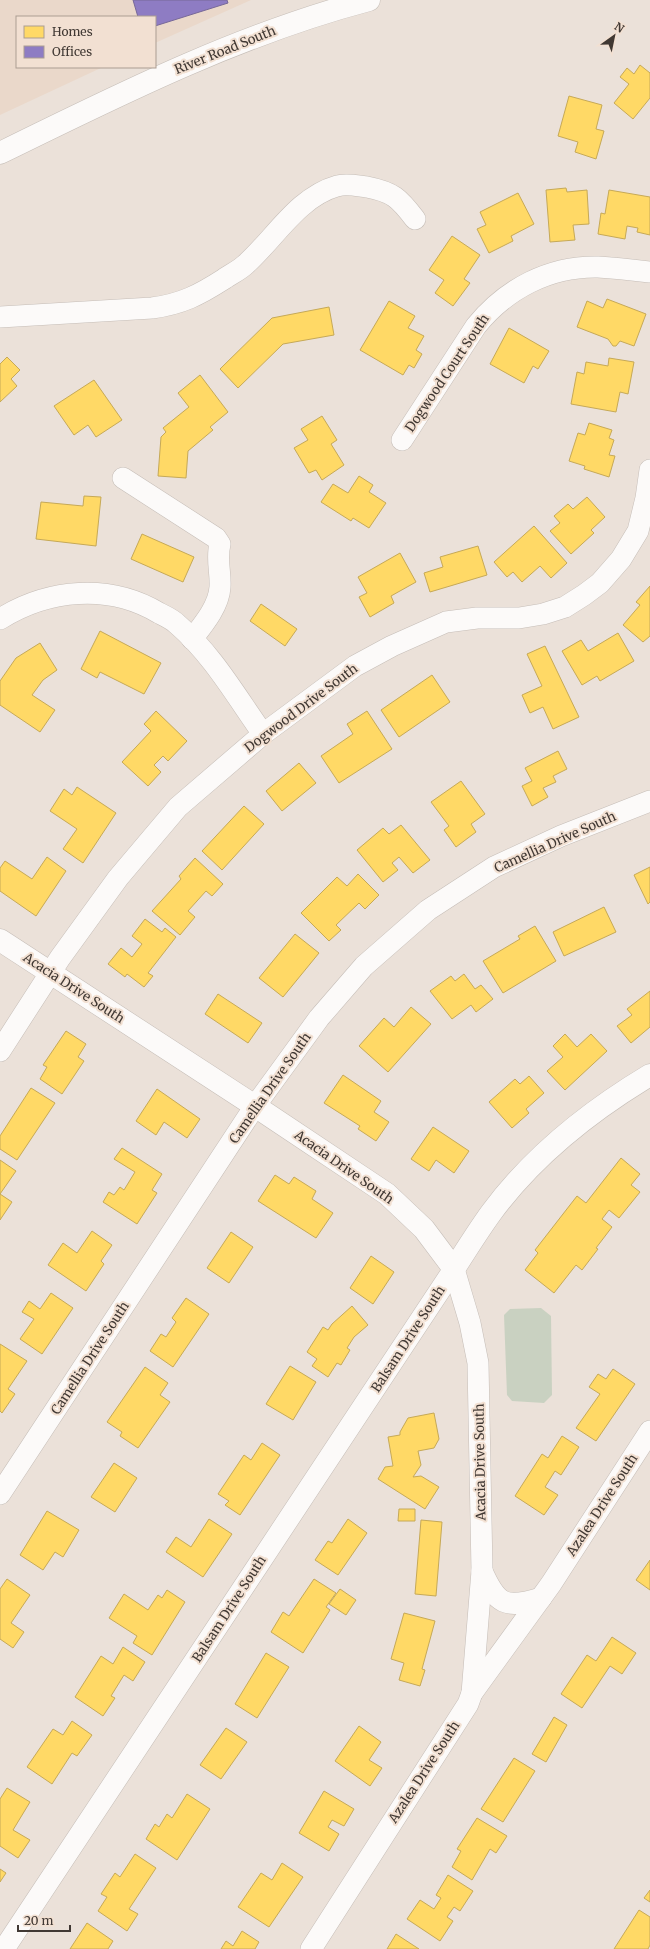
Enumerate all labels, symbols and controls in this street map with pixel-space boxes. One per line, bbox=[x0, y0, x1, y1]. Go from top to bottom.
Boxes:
legend bbox=[16, 16, 156, 68]
north arrow bbox=[594, 16, 634, 56]
text: N bbox=[612, 19, 627, 36]
street label: River Road South bbox=[172, 22, 278, 78]
text: Homes bbox=[52, 24, 93, 39]
text: Offices bbox=[52, 44, 92, 59]
street label: Dogwood Court South bbox=[401, 310, 493, 435]
street label: Dogwood Drive South bbox=[241, 660, 361, 756]
street label: Camellia Drive South bbox=[492, 807, 619, 876]
street label: Acacia Drive South bbox=[19, 948, 128, 1027]
street label: Camellia Drive South bbox=[225, 1029, 315, 1147]
street label: Acacia Drive South bbox=[290, 1126, 397, 1208]
street label: Balsam Drive South bbox=[367, 1282, 449, 1395]
street label: Camellia Drive South bbox=[47, 1298, 133, 1418]
street label: Acacia Drive South bbox=[470, 1403, 490, 1522]
street label: Azalea Drive South bbox=[562, 1450, 642, 1560]
street label: Balsam Drive South bbox=[188, 1552, 270, 1665]
street label: Azalea Drive South bbox=[384, 1717, 464, 1827]
scale bar bbox=[18, 1907, 70, 1933]
text: 20 m bbox=[24, 1913, 53, 1928]

